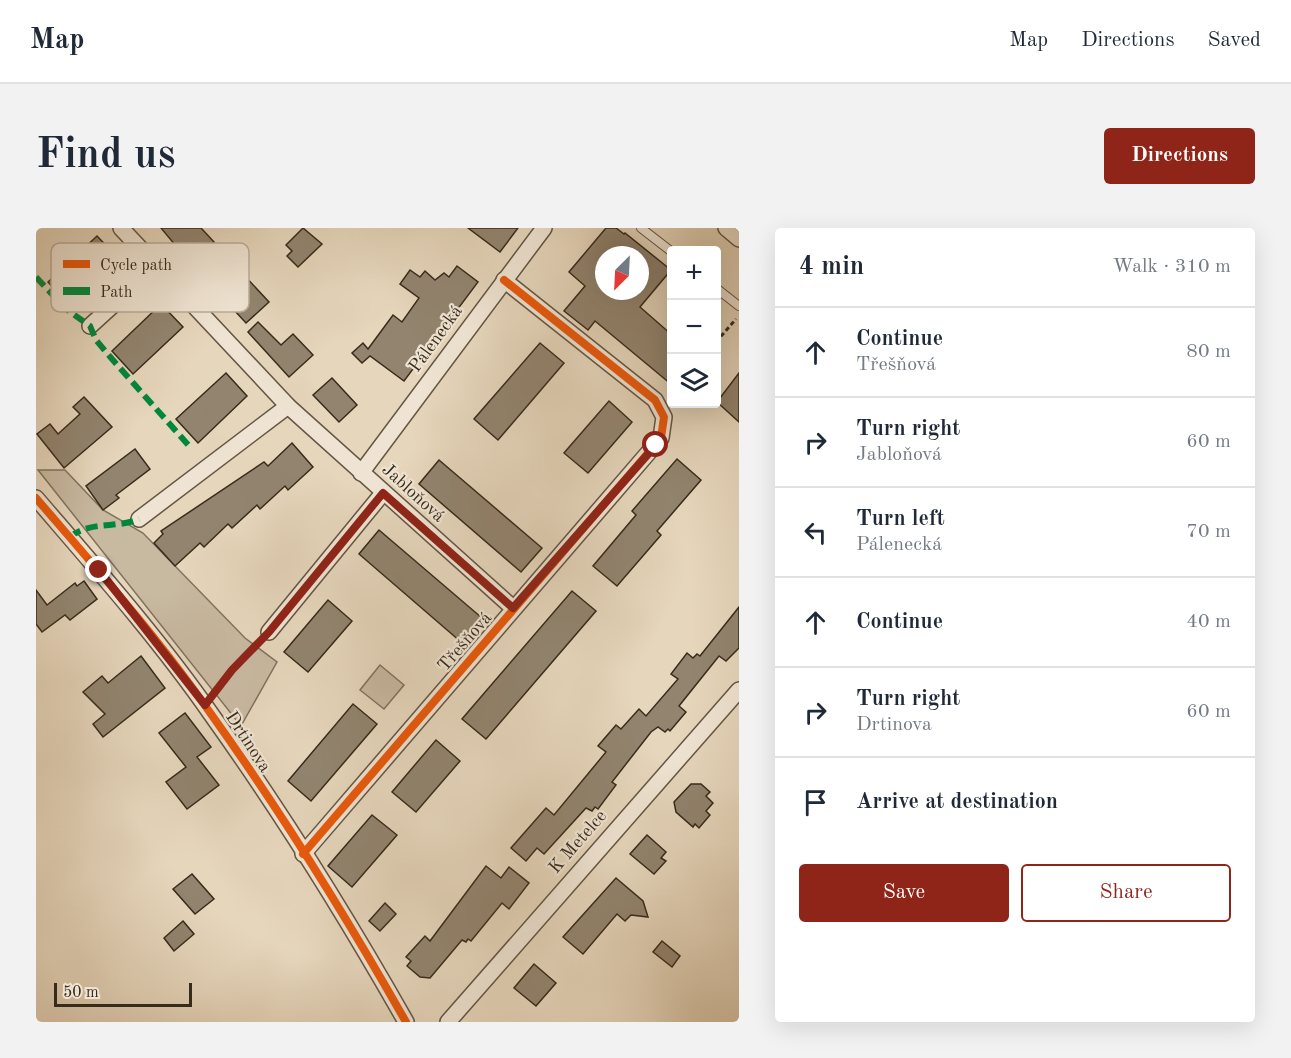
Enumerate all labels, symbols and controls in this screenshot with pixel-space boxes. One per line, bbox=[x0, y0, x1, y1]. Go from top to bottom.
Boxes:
text: Map bbox=[30, 27, 84, 55]
text: Map bbox=[1009, 30, 1048, 51]
text: Directions bbox=[1081, 30, 1175, 51]
text: Saved bbox=[1208, 30, 1261, 51]
button: Directions bbox=[1104, 128, 1255, 184]
text: Find us bbox=[36, 135, 175, 177]
legend bbox=[51, 243, 249, 312]
north arrow bbox=[595, 246, 649, 300]
map controls bbox=[667, 246, 721, 408]
button: + bbox=[667, 246, 721, 300]
text: 4 min bbox=[799, 254, 864, 280]
text: Walk · 310 m bbox=[1112, 257, 1231, 277]
text: Cycle path bbox=[100, 258, 172, 274]
text: Path bbox=[100, 285, 133, 301]
button: − bbox=[667, 300, 721, 354]
street label: Pálenecká bbox=[406, 302, 466, 376]
text: Continue bbox=[856, 328, 943, 350]
icon: ahead bbox=[799, 336, 832, 369]
text: 80 m bbox=[1186, 342, 1231, 362]
button: layers bbox=[667, 354, 721, 408]
text: Třešňová bbox=[856, 355, 936, 375]
text: Turn right bbox=[856, 418, 960, 440]
icon: right bbox=[799, 426, 832, 459]
route start bbox=[642, 431, 668, 457]
text: 60 m bbox=[1186, 432, 1231, 452]
text: Jabloňová bbox=[856, 445, 942, 465]
street label: Jabloňová bbox=[378, 460, 448, 526]
text: Turn left bbox=[856, 508, 945, 530]
icon: left bbox=[799, 516, 832, 549]
text: 70 m bbox=[1186, 522, 1231, 542]
text: Pálenecká bbox=[856, 535, 942, 555]
route end bbox=[85, 556, 111, 582]
icon: ahead bbox=[799, 606, 832, 639]
street label: Třešňová bbox=[435, 609, 496, 675]
text: Continue bbox=[856, 611, 943, 633]
text: 40 m bbox=[1186, 612, 1231, 632]
text: Turn right bbox=[856, 688, 960, 710]
icon: right bbox=[799, 696, 832, 729]
text: 60 m bbox=[1186, 702, 1231, 722]
street label: Drtinova bbox=[222, 708, 274, 776]
text: Drtinova bbox=[856, 715, 932, 735]
icon: arrive bbox=[799, 786, 832, 819]
text: Arrive at destination bbox=[856, 791, 1058, 813]
street label: K Metelce bbox=[546, 807, 610, 877]
button: Save bbox=[799, 864, 1009, 922]
button: Share bbox=[1021, 864, 1231, 922]
scale bar bbox=[54, 980, 192, 1008]
text: 50 m bbox=[63, 985, 99, 1001]

